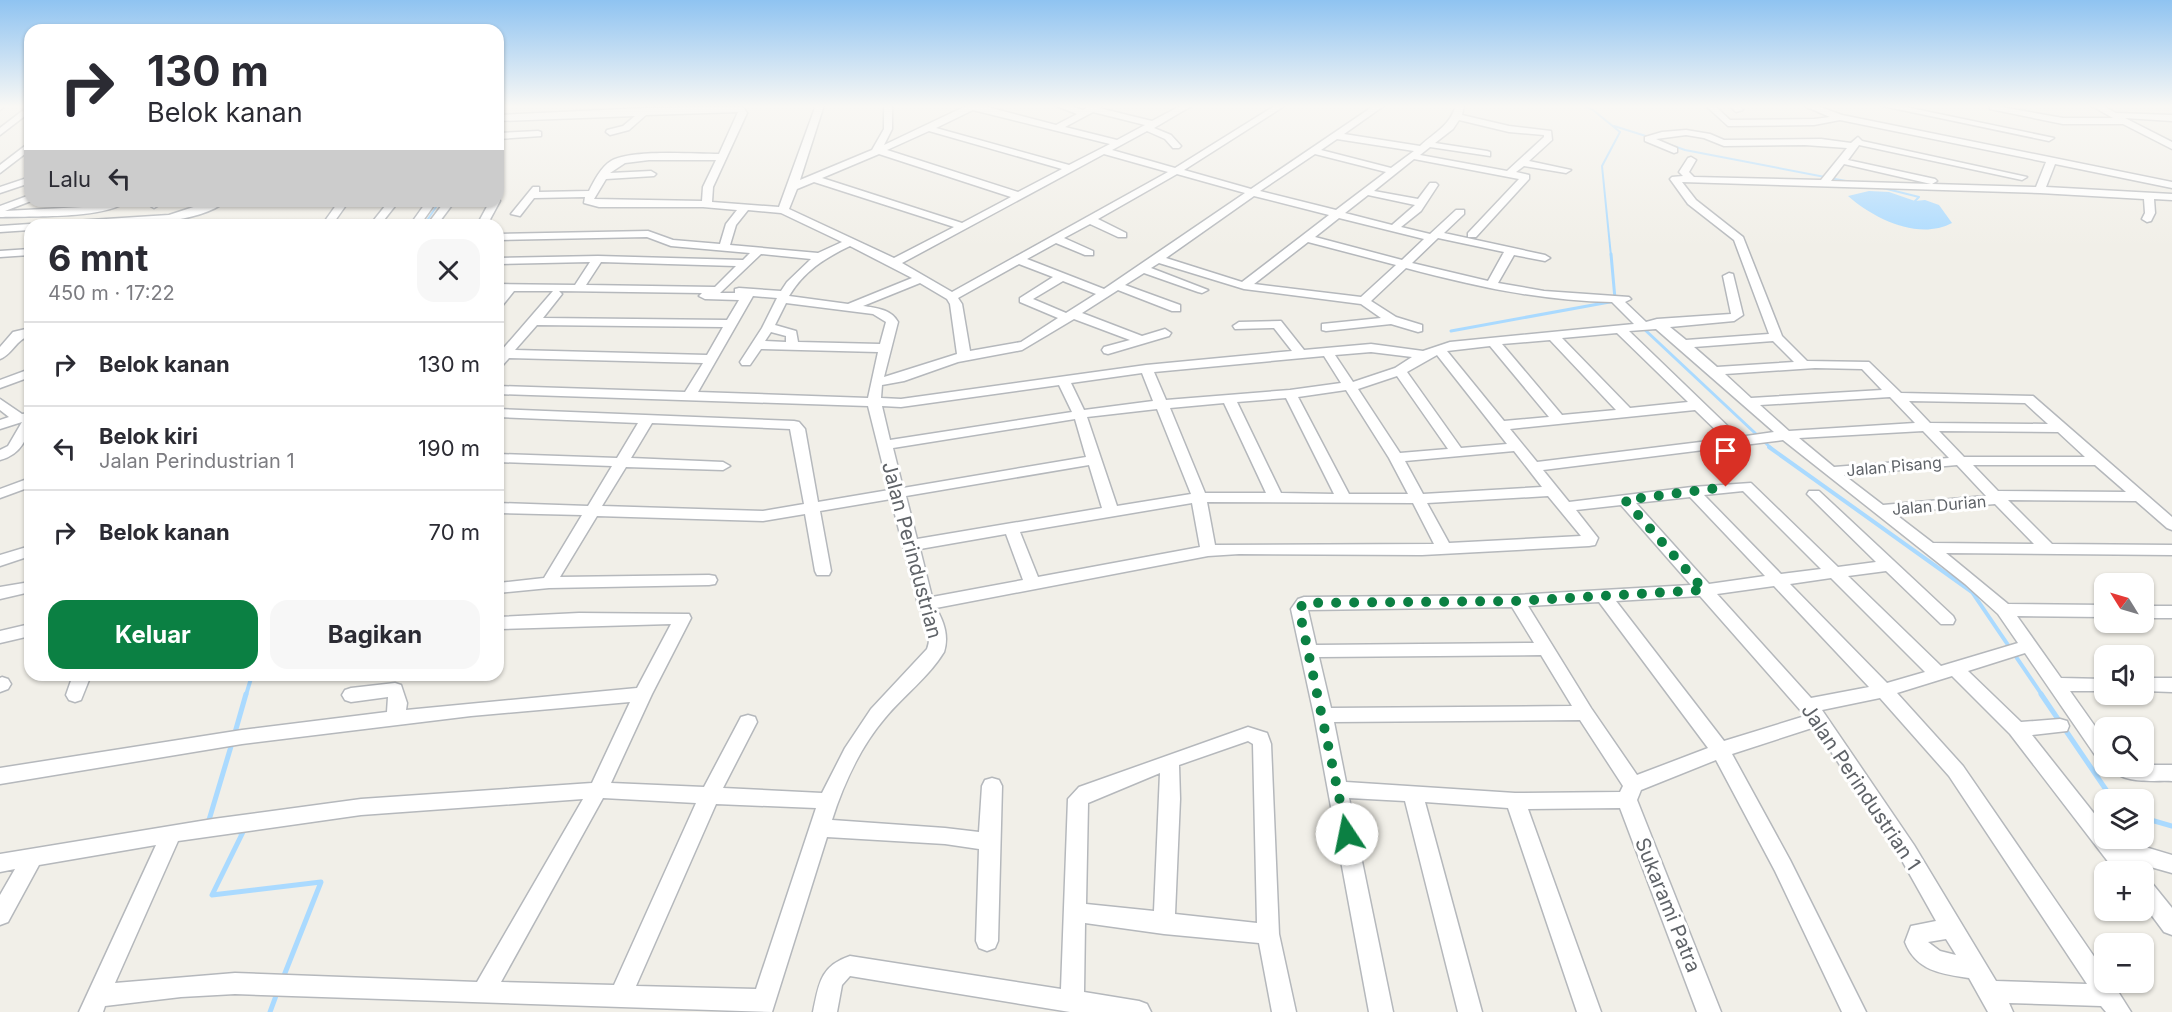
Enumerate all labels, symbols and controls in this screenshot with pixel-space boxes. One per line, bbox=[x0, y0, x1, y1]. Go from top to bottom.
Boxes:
text: 130 m bbox=[147, 45, 269, 96]
icon: right bbox=[48, 48, 126, 126]
text: Belok kanan bbox=[147, 96, 303, 129]
icon: left bbox=[103, 162, 136, 195]
text: Lalu bbox=[48, 166, 91, 192]
text: 6 mnt bbox=[48, 236, 148, 280]
button: close bbox=[417, 239, 480, 302]
text: 450 m · 17:22 bbox=[48, 281, 175, 305]
icon: right bbox=[48, 348, 81, 381]
text: Belok kanan bbox=[99, 351, 230, 377]
text: 130 m bbox=[418, 351, 480, 377]
text: Belok kiri bbox=[99, 423, 198, 449]
pin bbox=[1700, 425, 1751, 487]
icon: left bbox=[48, 432, 81, 465]
icon: arrive bbox=[1709, 434, 1742, 467]
text: 190 m bbox=[418, 435, 480, 461]
text: Jalan Perindustrian 1 bbox=[99, 449, 295, 473]
street label: Jalan Pisang bbox=[1845, 452, 1943, 480]
street label: Jalan Perindustrian bbox=[877, 459, 947, 641]
street label: Jalan Durian bbox=[1891, 491, 1987, 519]
icon: right bbox=[48, 516, 81, 549]
text: Belok kanan bbox=[99, 519, 230, 545]
text: 70 m bbox=[429, 519, 480, 545]
north arrow bbox=[2094, 573, 2154, 633]
map controls bbox=[2094, 573, 2154, 993]
button: Keluar bbox=[48, 600, 258, 669]
button: Bagikan bbox=[270, 600, 480, 669]
button: sound bbox=[2094, 645, 2154, 705]
street label: Jalan Perindustrian 1 bbox=[1796, 699, 1926, 875]
button: search bbox=[2094, 717, 2154, 777]
button: layers bbox=[2094, 789, 2154, 849]
position arrow bbox=[1315, 802, 1379, 866]
street label: Sukarami Patra bbox=[1630, 834, 1706, 976]
button: + bbox=[2094, 861, 2154, 921]
button: − bbox=[2094, 933, 2154, 993]

